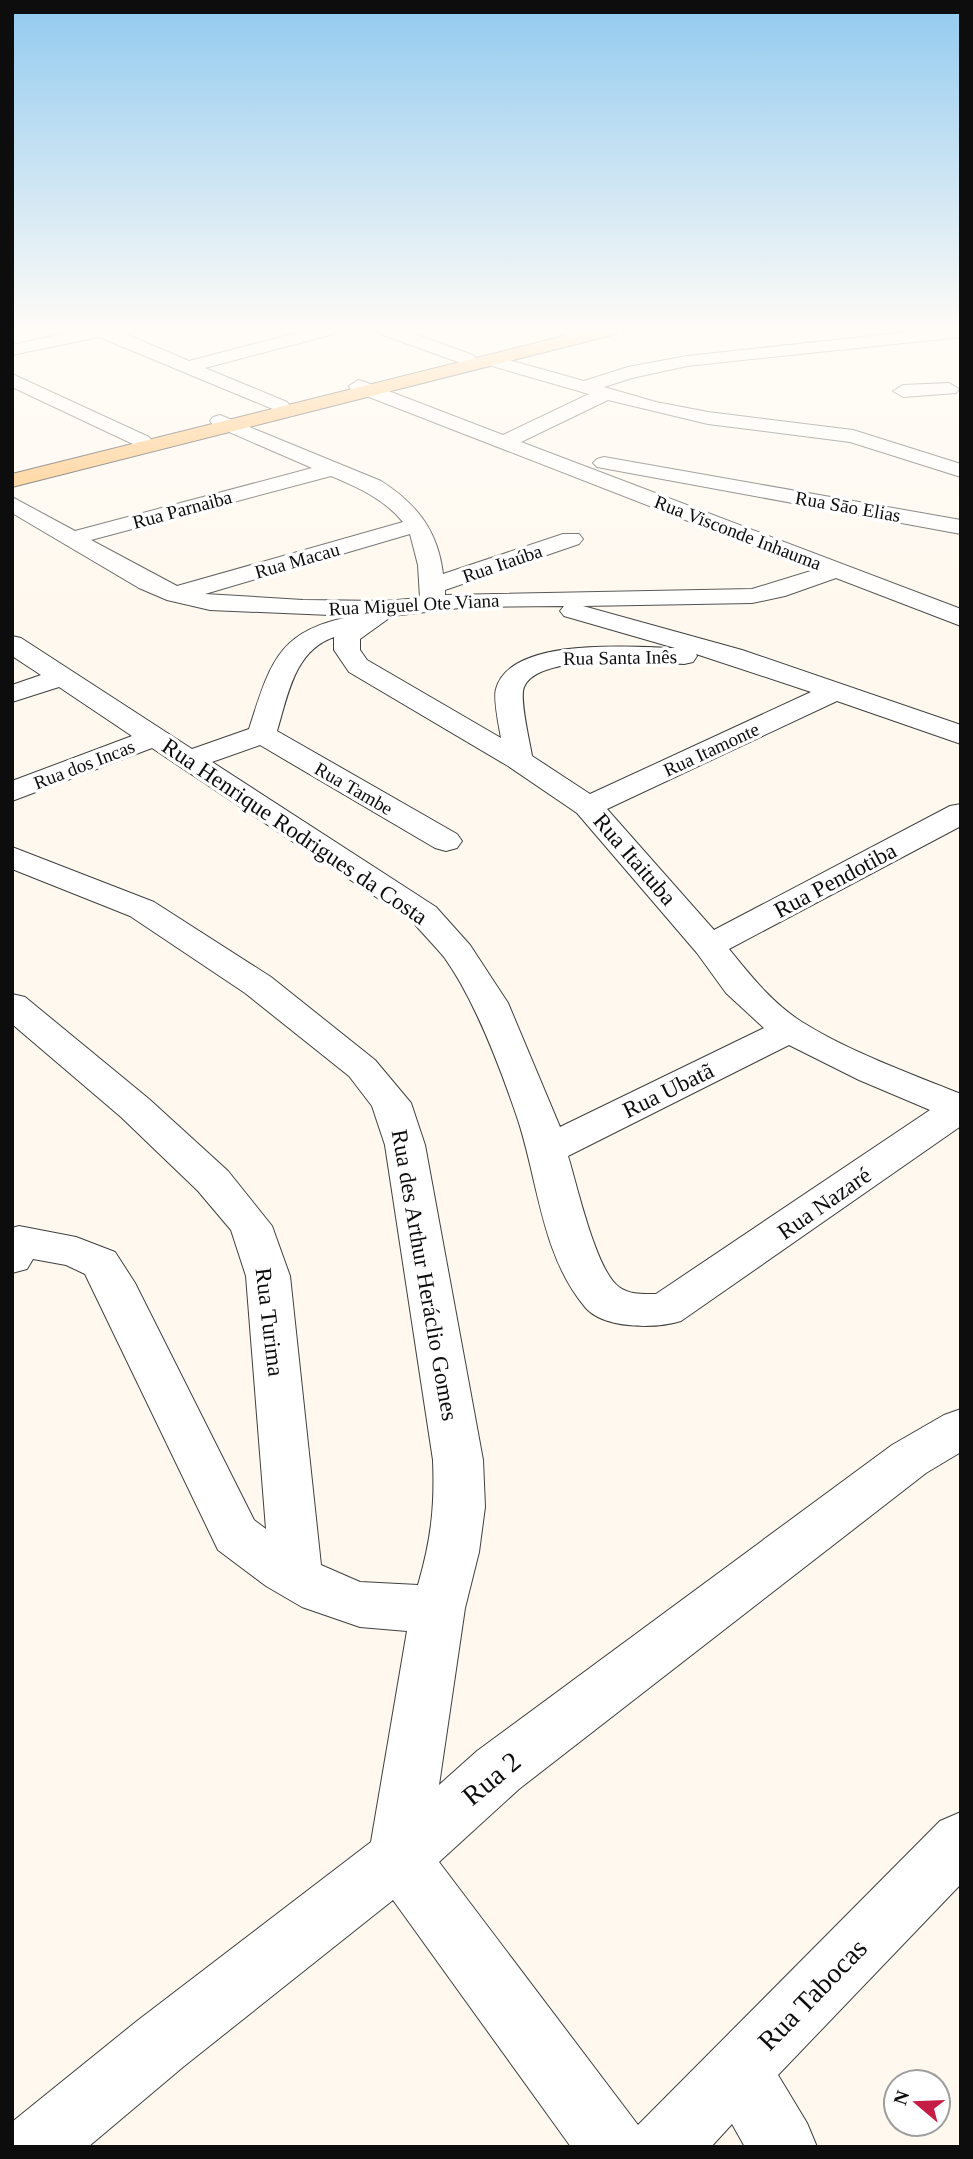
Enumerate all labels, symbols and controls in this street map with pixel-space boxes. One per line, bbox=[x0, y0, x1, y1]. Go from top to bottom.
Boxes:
street label: Rua Parnaiba bbox=[130, 486, 235, 533]
street label: Rua Sāo Elias bbox=[794, 487, 902, 526]
street label: Rua Visconde Inhauma bbox=[652, 491, 825, 574]
street label: Rua Macau bbox=[252, 538, 342, 583]
street label: Rua Itaúba bbox=[460, 540, 545, 587]
street label: Rua Miguel Ote Viana bbox=[328, 590, 501, 619]
street label: Rua Santa Inês bbox=[563, 646, 677, 669]
street label: Rua Itamonte bbox=[660, 718, 762, 781]
street label: Rua Henrique Rodrigues da Costa bbox=[157, 733, 432, 930]
street label: Rua dos Incas bbox=[31, 736, 138, 793]
street label: Rua Tambe bbox=[311, 758, 396, 819]
street label: Rua Itaituba bbox=[588, 808, 681, 910]
street label: Rua Pendotiba bbox=[770, 838, 901, 923]
street label: Rua Ubatã bbox=[619, 1058, 718, 1123]
street label: Rua des Arthur Heráclio Gomes bbox=[387, 1128, 462, 1423]
street label: Rua Nazaré bbox=[773, 1162, 876, 1245]
street label: Rua Turima bbox=[250, 1266, 289, 1378]
street label: Rua 2 bbox=[456, 1745, 527, 1812]
street label: Rua Tabocas bbox=[752, 1932, 873, 2057]
north arrow bbox=[882, 2068, 952, 2138]
text: N bbox=[889, 2087, 914, 2108]

